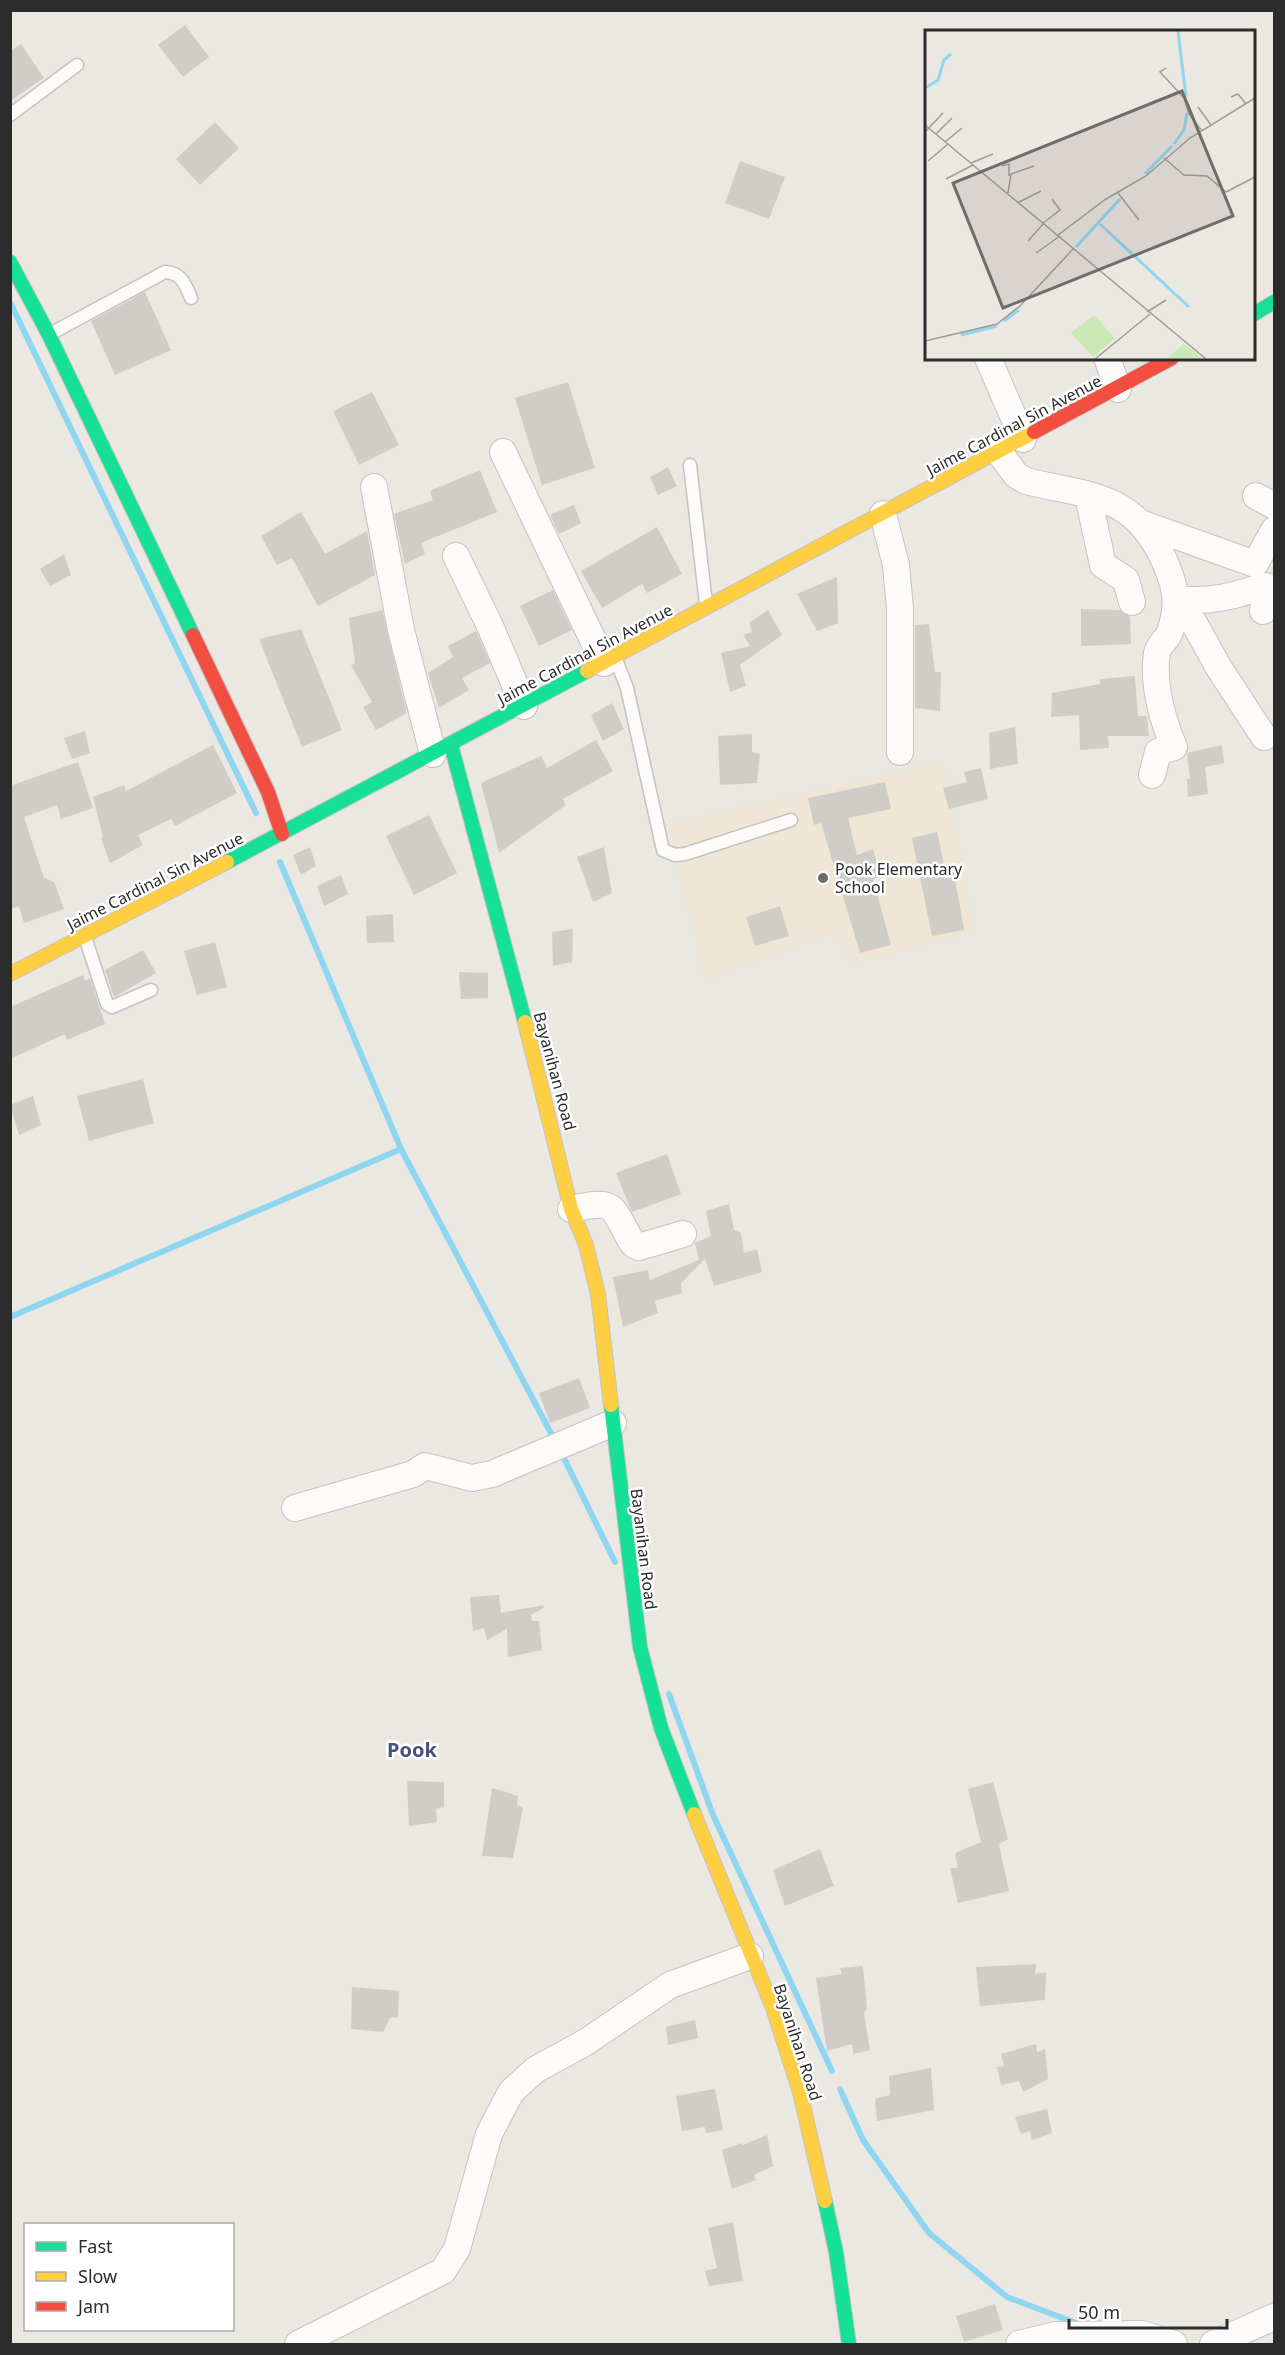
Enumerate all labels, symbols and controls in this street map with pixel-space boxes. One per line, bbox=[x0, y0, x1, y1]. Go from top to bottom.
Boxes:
inset map bbox=[925, 30, 1255, 360]
street label: Jaime Cardinal Sin Avenue bbox=[921, 369, 1105, 481]
street label: Jaime Cardinal Sin Avenue bbox=[492, 598, 676, 710]
street label: Jaime Cardinal Sin Avenue bbox=[61, 827, 247, 936]
place label: Pook Elementary School bbox=[835, 858, 963, 898]
marker: Pook Elementary School bbox=[816, 871, 830, 885]
street label: Bayanihan Road bbox=[529, 1009, 581, 1133]
street label: Bayanihan Road bbox=[626, 1487, 662, 1611]
district label: Pook bbox=[387, 1736, 438, 1763]
street label: Bayanihan Road bbox=[769, 1981, 827, 2103]
legend bbox=[24, 2223, 234, 2331]
text: Fast bbox=[78, 2234, 113, 2258]
text: Slow bbox=[78, 2264, 117, 2288]
scale bar bbox=[1069, 2292, 1226, 2330]
text: Jam bbox=[76, 2294, 110, 2318]
text: 50 m bbox=[1078, 2300, 1120, 2324]

